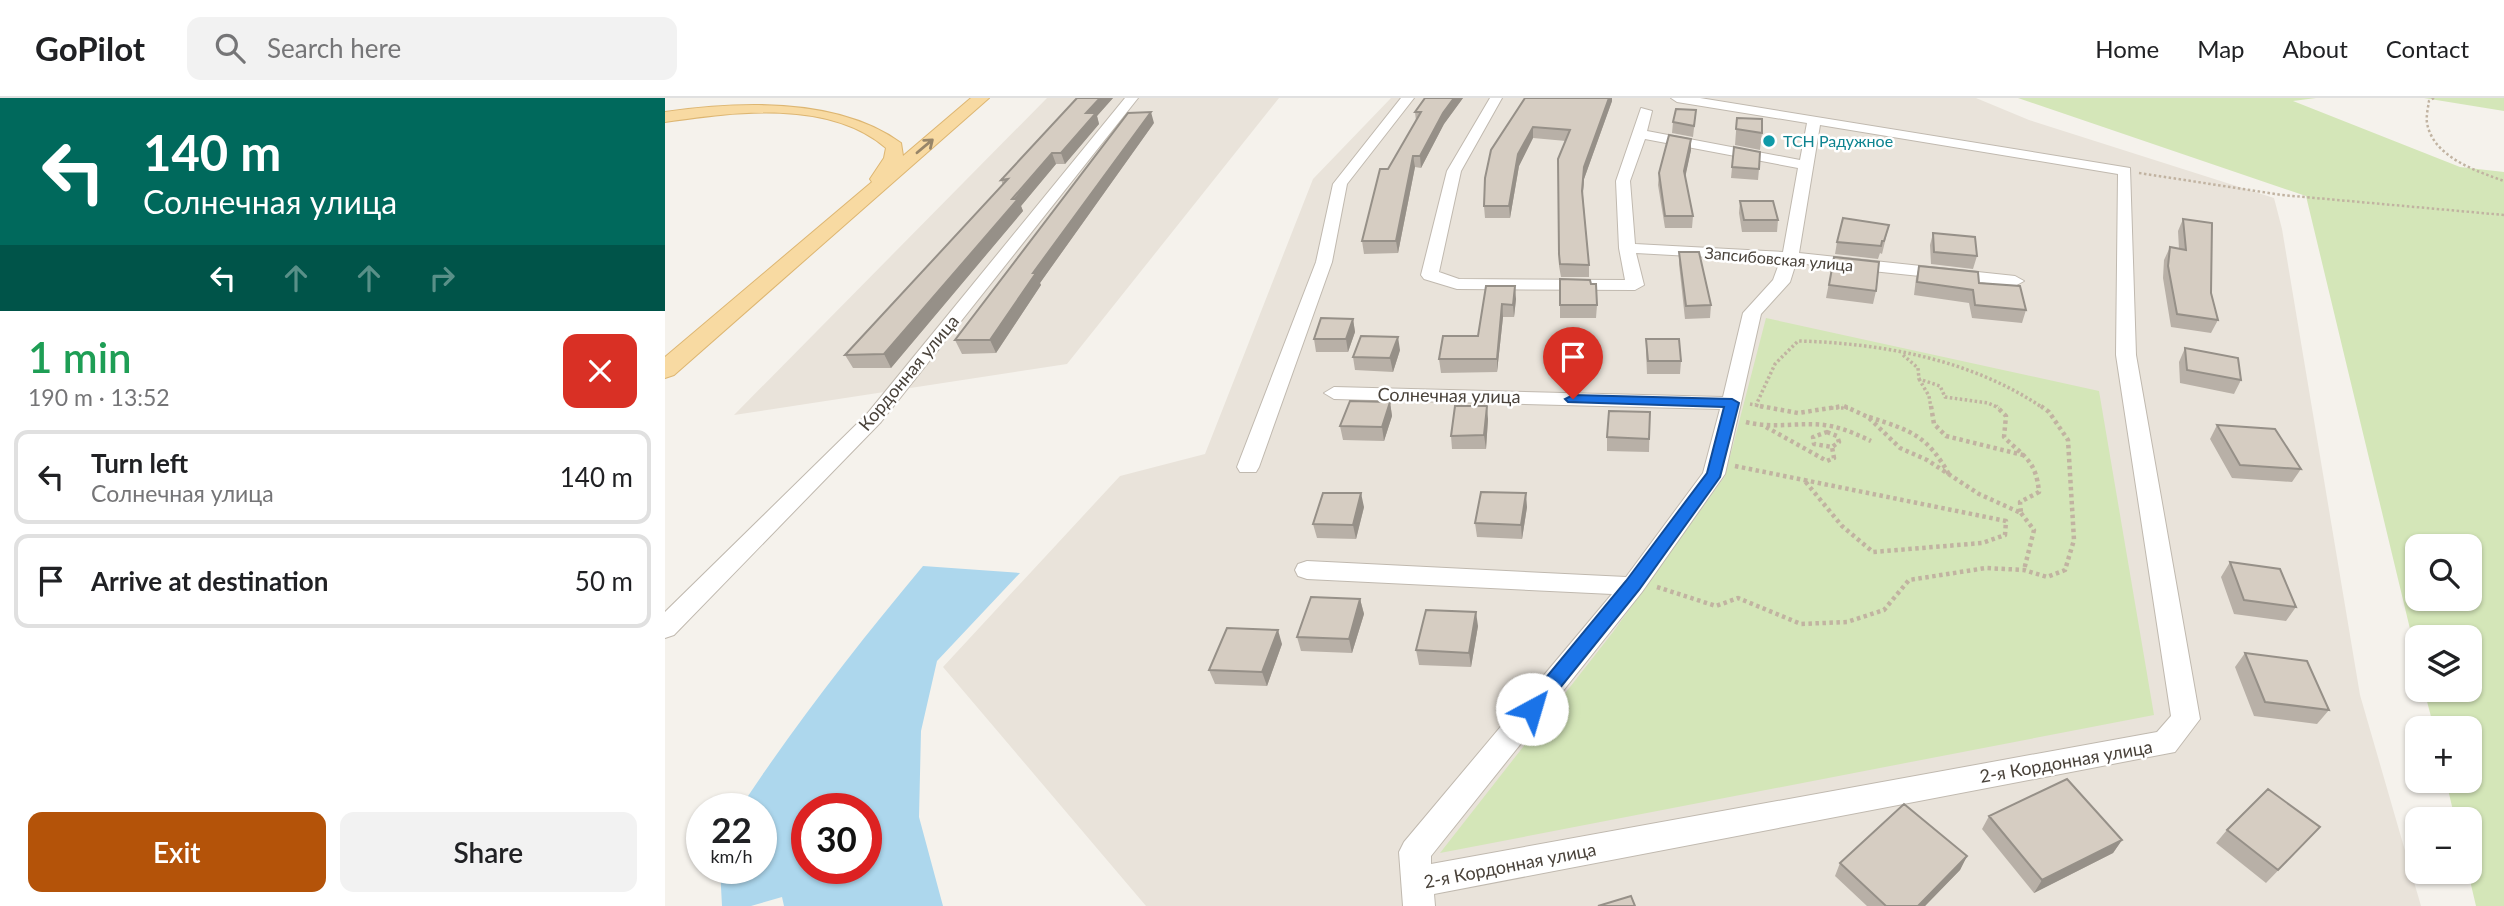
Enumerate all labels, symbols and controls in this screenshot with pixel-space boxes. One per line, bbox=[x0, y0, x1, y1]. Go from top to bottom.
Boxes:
search box bbox=[187, 17, 677, 80]
text: GoPilot bbox=[35, 28, 145, 68]
icon: search bbox=[211, 29, 249, 67]
text: Search here bbox=[267, 32, 401, 64]
text: Home bbox=[2095, 34, 2159, 63]
text: Map bbox=[2197, 34, 2245, 63]
text: About bbox=[2283, 34, 2348, 63]
text: Contact bbox=[2386, 34, 2469, 63]
text: 140 m bbox=[143, 123, 281, 181]
icon: left bbox=[28, 126, 119, 217]
place label: ТСН Радужное bbox=[1783, 131, 1893, 150]
marker: ТСН Радужное bbox=[1761, 133, 1777, 149]
one-way arrow bbox=[915, 138, 933, 153]
text: Солнечная улица bbox=[143, 182, 397, 221]
street label: Запсибовская улица bbox=[1704, 243, 1854, 274]
icon: left bbox=[204, 259, 242, 297]
icon: ahead bbox=[277, 259, 315, 297]
icon: ahead bbox=[350, 259, 388, 297]
icon: right bbox=[423, 259, 461, 297]
street label: Кордонная улица bbox=[853, 310, 963, 435]
pin bbox=[1543, 327, 1603, 399]
text: 1 min bbox=[28, 332, 132, 382]
button: close bbox=[563, 334, 637, 408]
icon: arrive bbox=[1554, 338, 1592, 376]
text: 190 m · 13:52 bbox=[28, 383, 170, 411]
street label: Солнечная улица bbox=[1377, 383, 1521, 407]
text: Turn left bbox=[91, 447, 188, 479]
icon: left bbox=[32, 458, 70, 496]
text: 140 m bbox=[560, 461, 633, 493]
text: Солнечная улица bbox=[91, 479, 274, 507]
map controls bbox=[2405, 534, 2482, 884]
button: search bbox=[2405, 534, 2482, 611]
icon: arrive bbox=[32, 562, 70, 600]
text: Arrive at destination bbox=[91, 565, 328, 597]
text: 50 m bbox=[575, 565, 633, 597]
button: layers bbox=[2405, 625, 2482, 702]
position arrow bbox=[1495, 672, 1569, 746]
button: + bbox=[2405, 716, 2482, 793]
street label: 2-я Кордонная улица bbox=[1978, 735, 2154, 787]
speed limit sign: 30 bbox=[791, 793, 882, 884]
button: − bbox=[2405, 807, 2482, 884]
text: 22 bbox=[711, 808, 752, 850]
button: Exit bbox=[28, 812, 326, 892]
button: Share bbox=[340, 812, 637, 892]
street label: 2-я Кордонная улица bbox=[1422, 838, 1598, 893]
text: km/h bbox=[710, 845, 753, 867]

